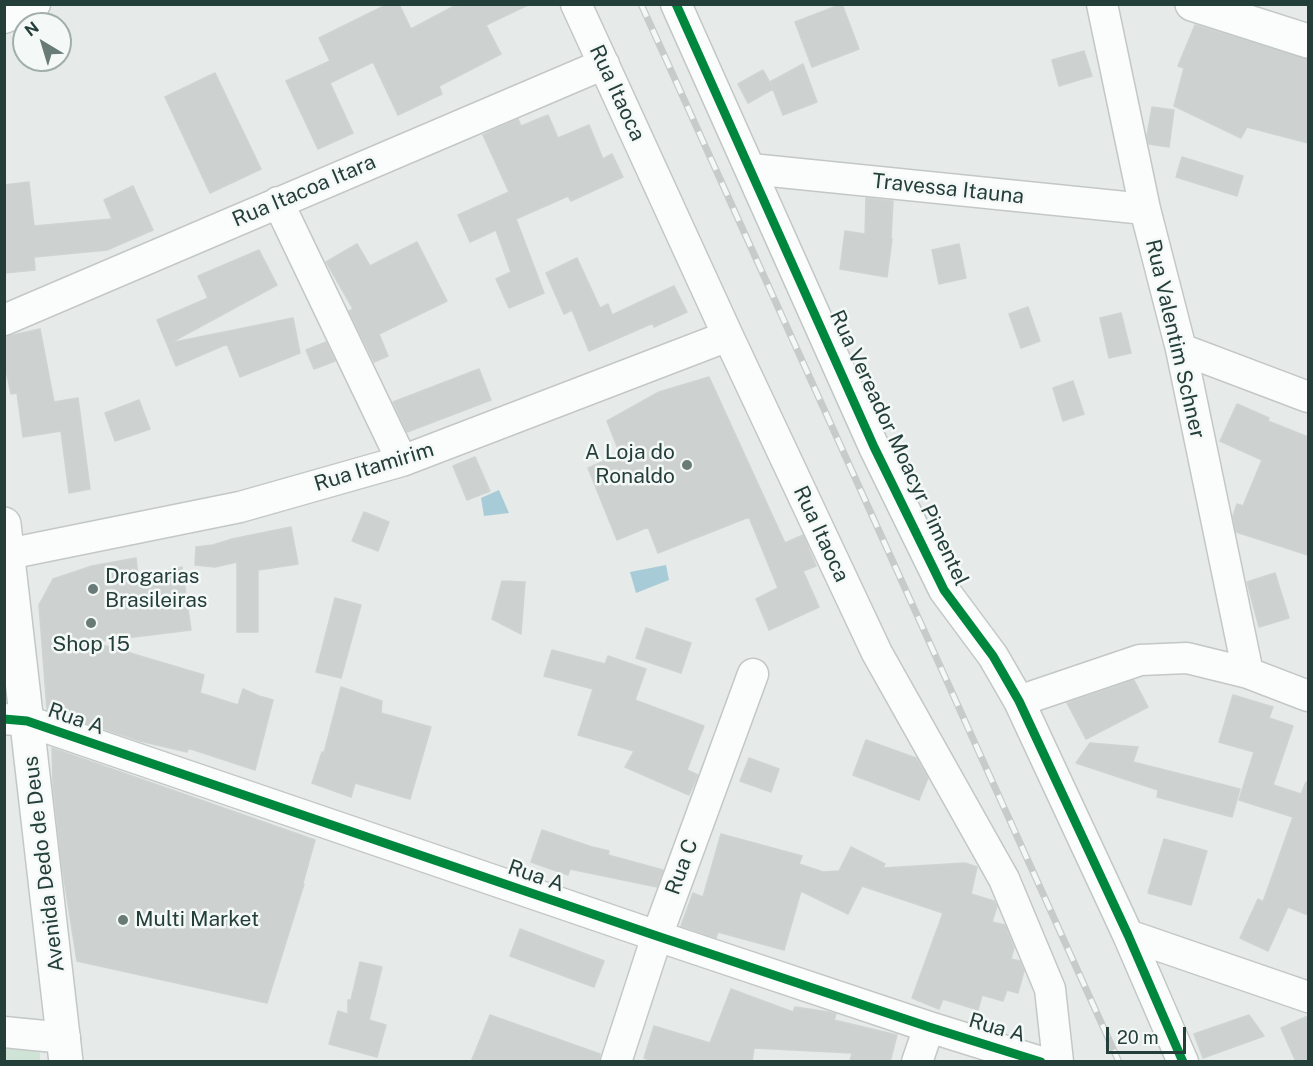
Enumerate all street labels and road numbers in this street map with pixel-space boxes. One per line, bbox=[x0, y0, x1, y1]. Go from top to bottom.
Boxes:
street label: Rua Itaoca bbox=[584, 41, 650, 145]
street label: Rua Itacoa Itara bbox=[229, 149, 379, 233]
street label: Travessa Itauna bbox=[871, 168, 1025, 210]
street label: Rua Valentim Schner bbox=[1140, 237, 1210, 441]
street label: Rua Vereador Moacyr Pimentel bbox=[824, 306, 974, 590]
street label: Rua Itamirim bbox=[311, 437, 437, 497]
street label: Rua Itaoca bbox=[788, 482, 854, 586]
street label: Rua A bbox=[45, 698, 107, 740]
street label: Avenida Dedo de Deus bbox=[18, 755, 70, 973]
street label: Rua C bbox=[660, 836, 704, 898]
street label: Rua A bbox=[505, 855, 567, 897]
street label: Rua A bbox=[966, 1008, 1028, 1048]

